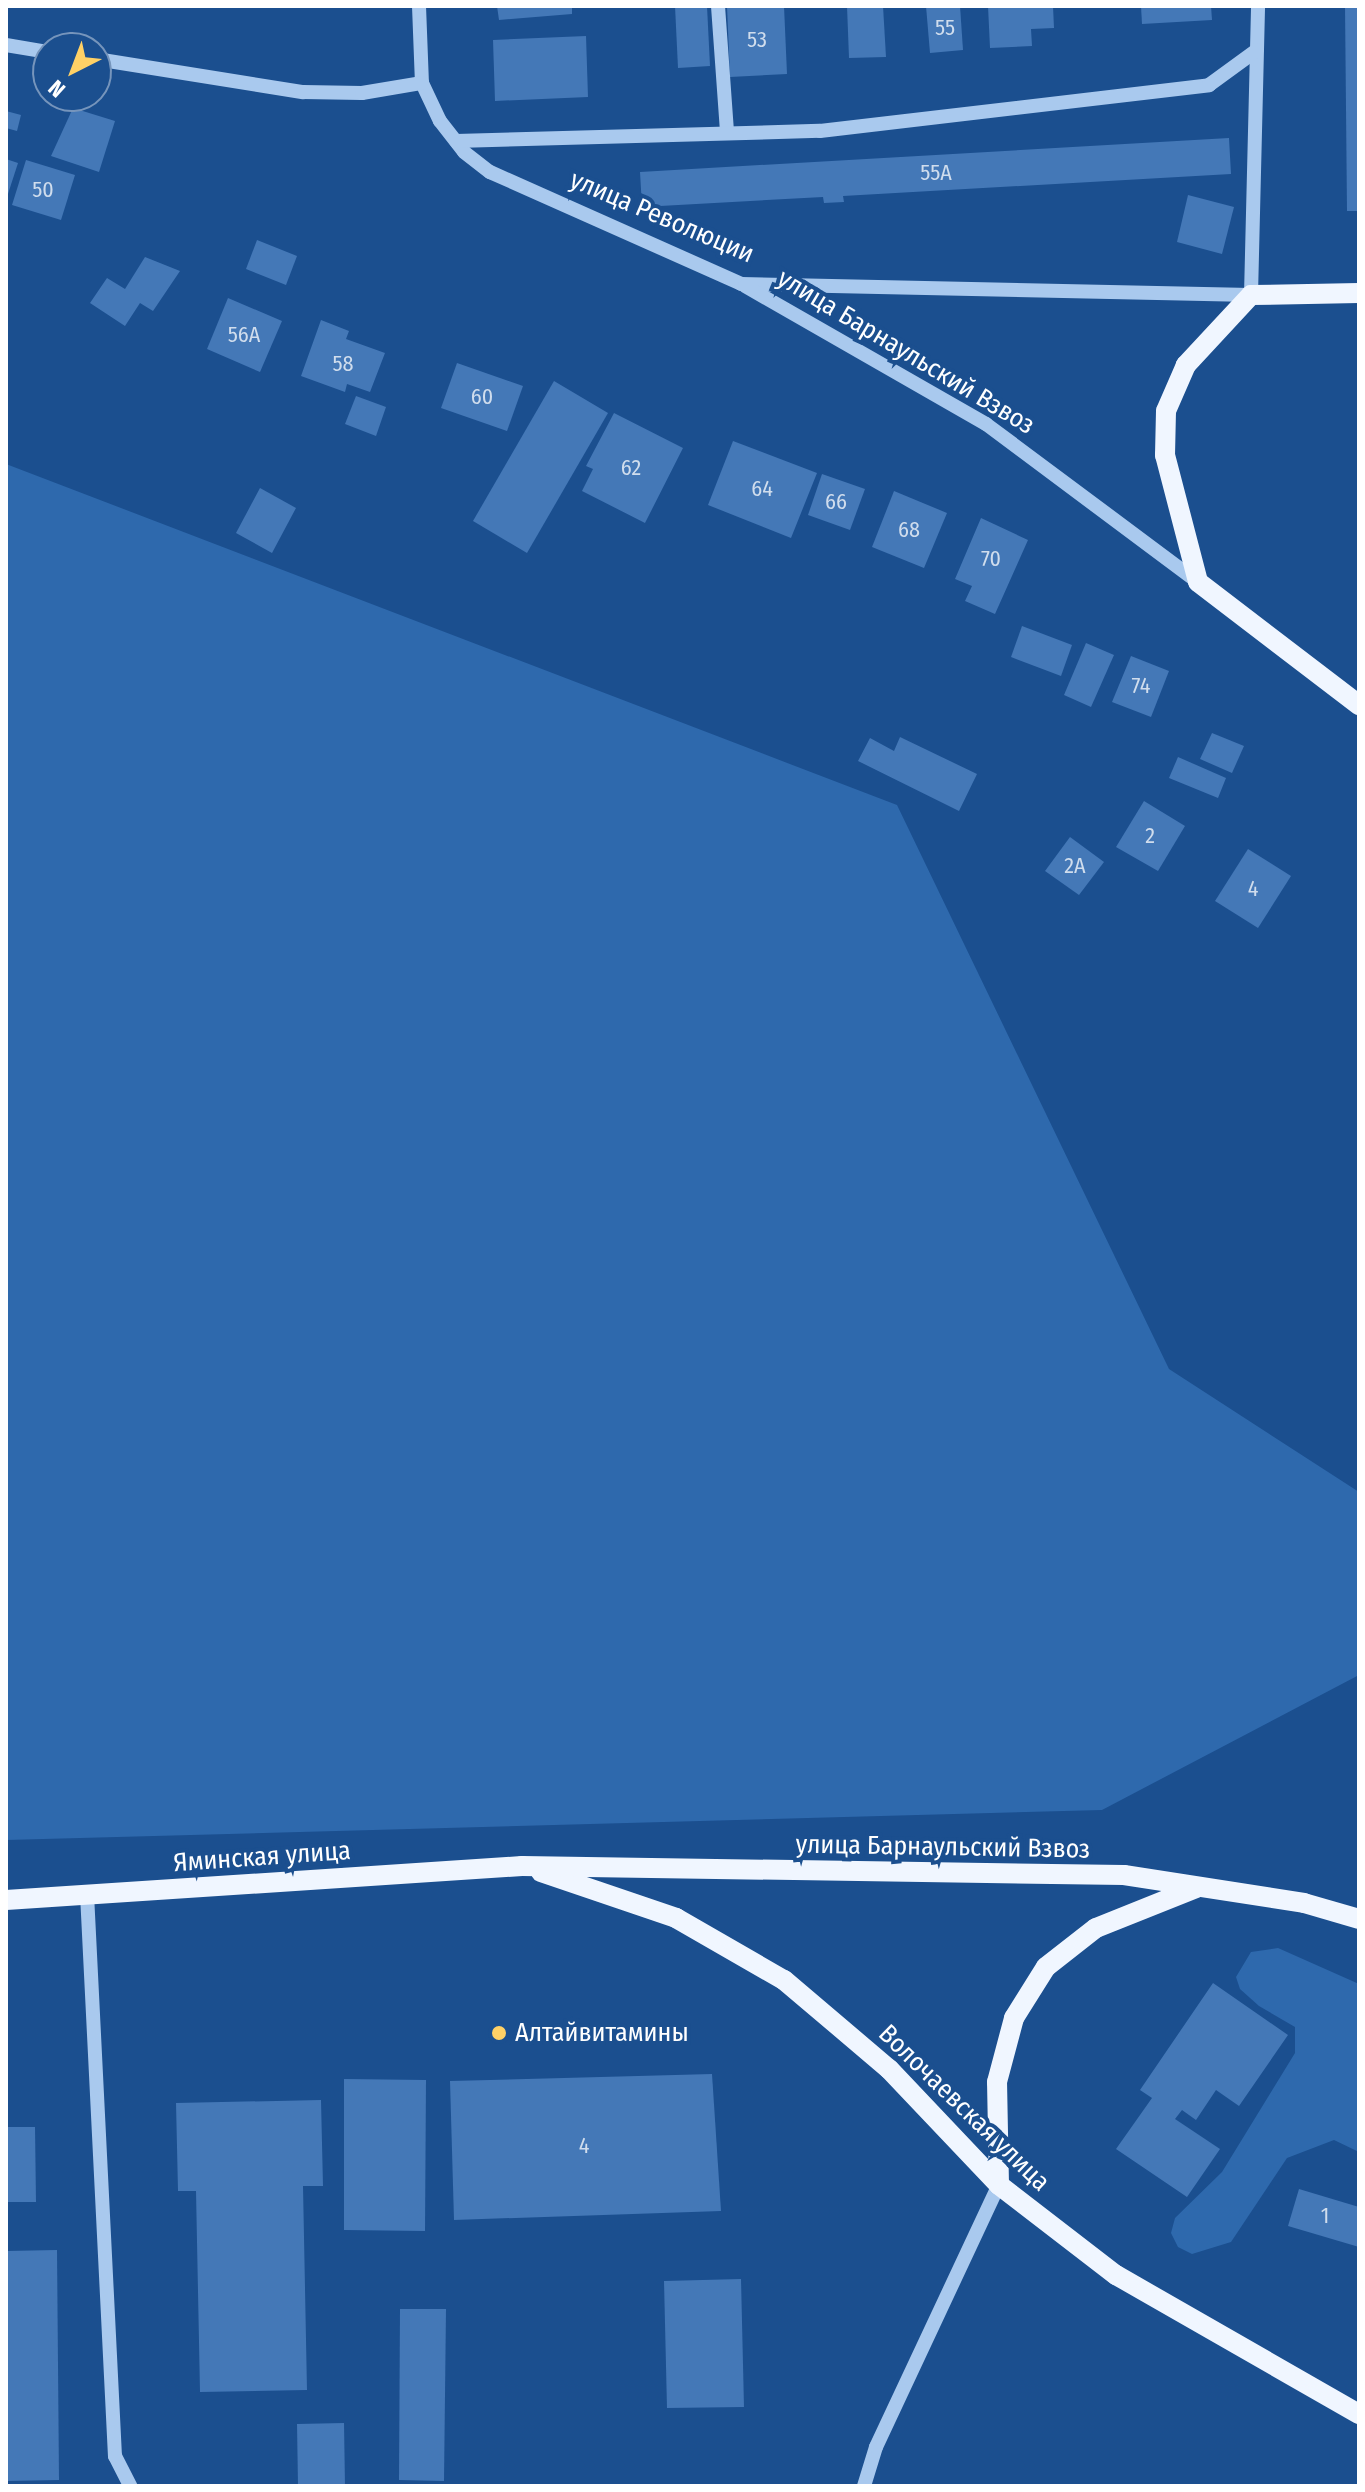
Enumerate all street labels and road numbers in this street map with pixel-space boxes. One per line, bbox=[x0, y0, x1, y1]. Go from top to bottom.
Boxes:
street label: улица Революции bbox=[565, 164, 759, 270]
street label: улица Барнаульский Взвоз bbox=[772, 263, 1040, 441]
street label: улица Барнаульский Взвоз bbox=[795, 1829, 1091, 1865]
street label: Яминская улица bbox=[172, 1835, 352, 1879]
street label: Волочаевская улица bbox=[872, 2018, 1056, 2198]

